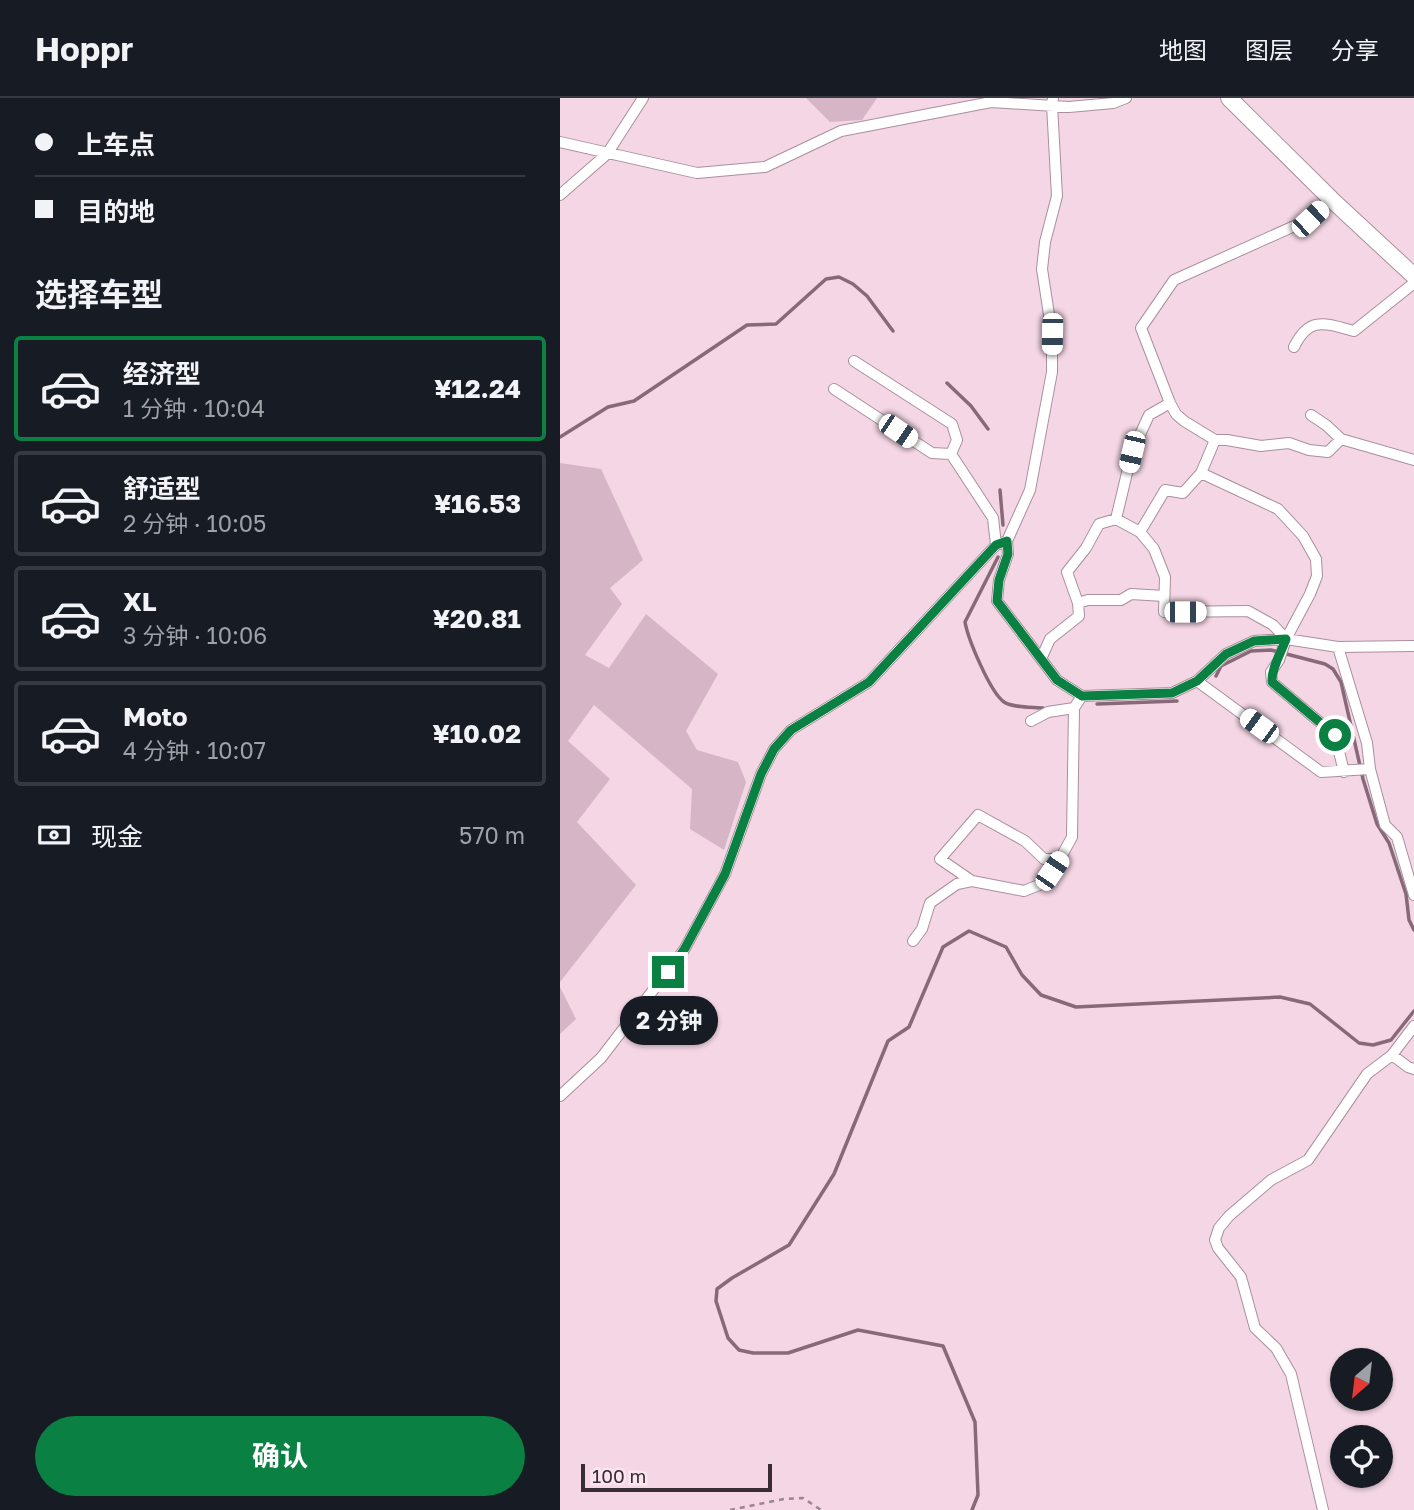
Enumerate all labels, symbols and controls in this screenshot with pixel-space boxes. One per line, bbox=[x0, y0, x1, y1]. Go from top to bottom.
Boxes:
text: Hoppr bbox=[35, 29, 133, 68]
text: 地图 bbox=[1159, 35, 1207, 64]
text: 图层 bbox=[1245, 35, 1293, 64]
text: 分享 bbox=[1331, 35, 1379, 64]
text: 上车点 bbox=[77, 129, 155, 160]
text: 目的地 bbox=[77, 196, 155, 227]
car bbox=[1288, 197, 1333, 241]
text: 选择车型 bbox=[35, 275, 163, 313]
car bbox=[1042, 313, 1063, 355]
icon: car bbox=[39, 357, 102, 420]
text: 经济型 bbox=[123, 358, 201, 389]
text: ¥12.24 bbox=[434, 373, 521, 404]
text: 1 分钟 · 10:04 bbox=[123, 394, 265, 422]
car bbox=[875, 411, 922, 451]
car bbox=[1118, 429, 1147, 475]
icon: car bbox=[39, 472, 102, 535]
text: 舒适型 bbox=[123, 473, 201, 504]
text: ¥16.53 bbox=[434, 488, 521, 519]
text: 2 分钟 · 10:05 bbox=[123, 509, 266, 537]
text: XL bbox=[123, 586, 157, 617]
icon: car bbox=[39, 587, 102, 650]
car bbox=[1165, 602, 1207, 623]
text: ¥20.81 bbox=[433, 603, 521, 634]
text: 3 分钟 · 10:06 bbox=[123, 621, 267, 649]
text: Moto bbox=[123, 701, 188, 732]
icon: car bbox=[39, 702, 102, 765]
car bbox=[1236, 705, 1283, 747]
text: ¥10.02 bbox=[432, 718, 521, 749]
route start bbox=[1319, 719, 1351, 751]
text: 4 分钟 · 10:07 bbox=[123, 736, 266, 764]
icon: cash bbox=[35, 816, 73, 854]
text: 现金 bbox=[91, 821, 143, 852]
text: 570 m bbox=[459, 821, 525, 849]
car bbox=[1032, 848, 1073, 894]
route end bbox=[652, 956, 684, 988]
callout: 2 分钟 bbox=[619, 996, 717, 1046]
text: 2 分钟 bbox=[636, 1006, 702, 1034]
north arrow bbox=[1330, 1348, 1393, 1410]
map controls bbox=[1330, 1348, 1393, 1488]
button: 确认 bbox=[35, 1416, 525, 1496]
button: locate bbox=[1330, 1425, 1393, 1488]
scale bar bbox=[581, 1461, 772, 1493]
text: 100 m bbox=[592, 1464, 646, 1487]

